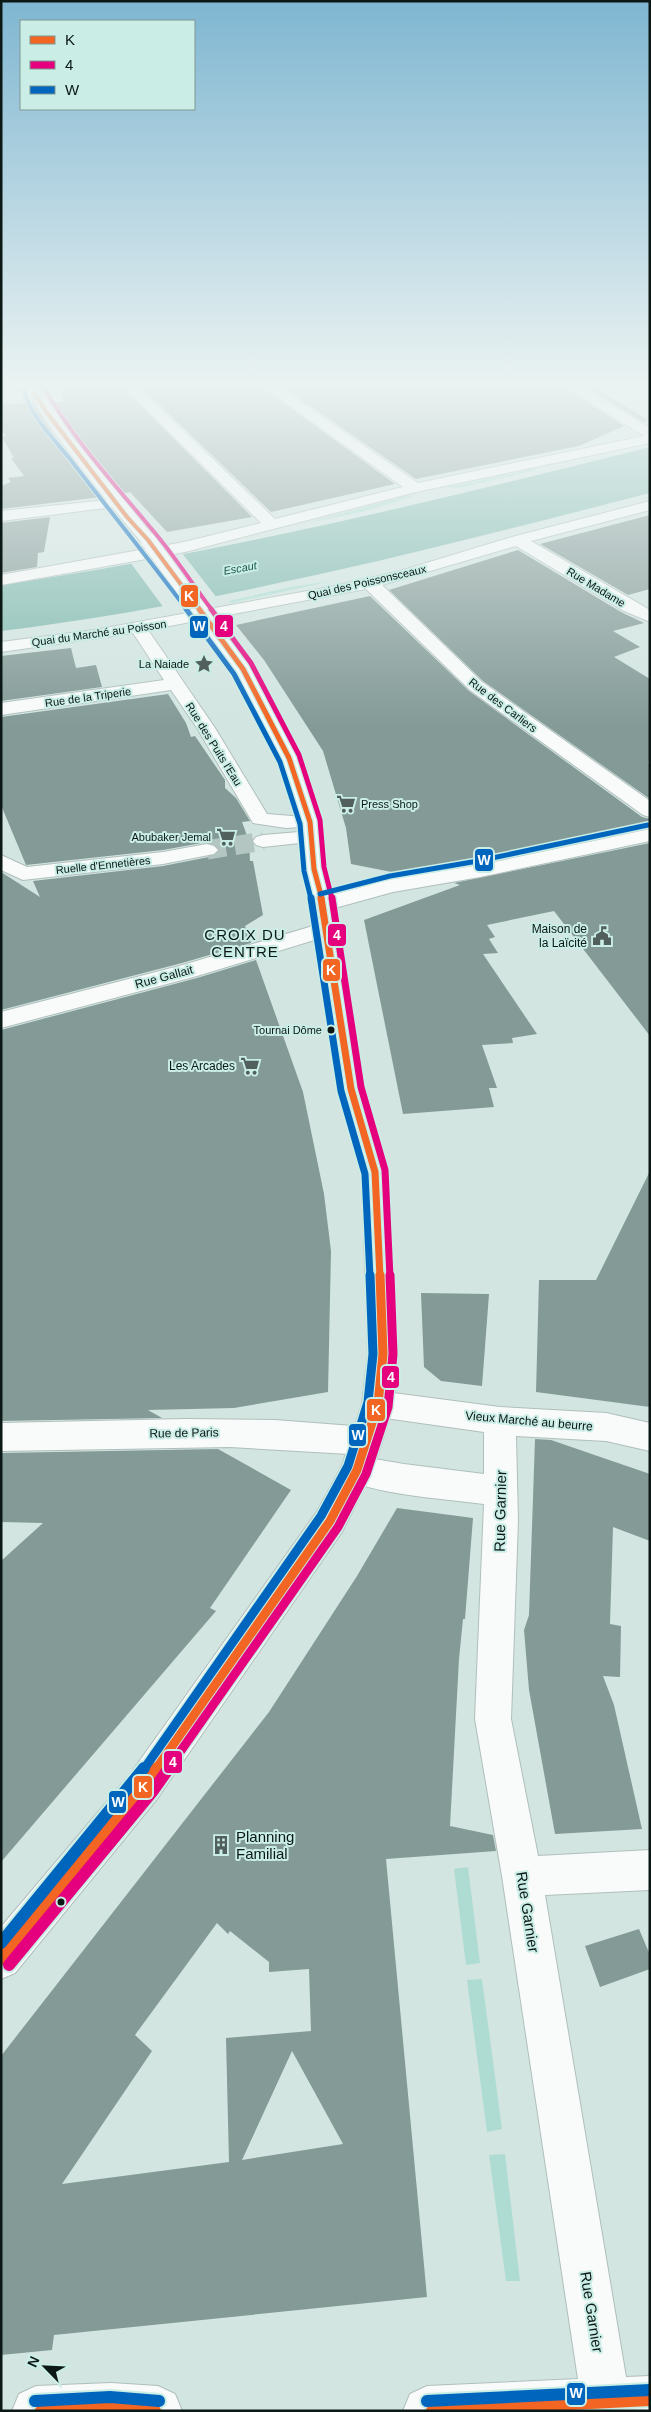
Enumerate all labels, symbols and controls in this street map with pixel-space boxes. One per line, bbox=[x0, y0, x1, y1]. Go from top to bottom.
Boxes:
legend bbox=[20, 20, 195, 110]
text: K bbox=[65, 31, 75, 48]
text: 4 bbox=[65, 56, 73, 73]
text: W bbox=[65, 81, 80, 98]
water label: Escaut bbox=[222, 559, 259, 577]
street label: Quai des Poissonsceaux bbox=[307, 562, 428, 601]
street label: Rue Madame bbox=[565, 565, 627, 609]
line badge: K bbox=[180, 584, 199, 608]
text: K bbox=[184, 588, 194, 604]
line badge: 4 bbox=[214, 614, 234, 638]
line badge: W bbox=[189, 615, 209, 639]
street label: Quai du Marché au Poisson bbox=[31, 618, 167, 648]
text: W bbox=[192, 618, 206, 634]
text: 4 bbox=[220, 618, 228, 634]
place icon: La Naiade bbox=[193, 653, 215, 675]
place label: La Naiade bbox=[139, 658, 189, 670]
street label: Rue des Carliers bbox=[467, 676, 540, 735]
street label: Rue de la Triperie bbox=[44, 685, 132, 709]
street label: Rue des Puits l'Eau bbox=[184, 700, 244, 788]
supermarket icon: Press Shop bbox=[335, 793, 357, 815]
place label: Press Shop bbox=[361, 798, 418, 810]
supermarket icon: Abubaker Jemal bbox=[215, 826, 237, 848]
place label: Abubaker Jemal bbox=[132, 831, 211, 843]
line badge: W bbox=[474, 848, 494, 872]
text: W bbox=[477, 852, 491, 868]
street label: Ruelle d'Ennetières bbox=[55, 854, 151, 876]
place label: Maison de la Laïcité bbox=[532, 922, 587, 950]
line badge: 4 bbox=[327, 923, 347, 947]
public building icon: Maison de la Laïcité bbox=[591, 925, 613, 947]
district label: CROIX DU CENTRE bbox=[204, 926, 286, 960]
text: 4 bbox=[333, 927, 341, 943]
line badge: K bbox=[322, 958, 341, 982]
street label: Rue Gallait bbox=[134, 962, 195, 991]
text: K bbox=[326, 962, 336, 978]
place label: Tournai Dôme bbox=[254, 1024, 322, 1036]
marker: Tournai Dôme bbox=[326, 1025, 336, 1035]
supermarket icon: Les Arcades bbox=[239, 1055, 261, 1077]
place label: Les Arcades bbox=[169, 1059, 235, 1073]
line badge: 4 bbox=[381, 1365, 400, 1389]
text: 4 bbox=[387, 1369, 395, 1385]
line badge: K bbox=[366, 1398, 386, 1422]
text: K bbox=[371, 1402, 381, 1418]
street label: Vieux Marché au beurre bbox=[465, 1408, 594, 1434]
line badge: W bbox=[348, 1423, 367, 1447]
street label: Rue de Paris bbox=[149, 1425, 219, 1441]
text: W bbox=[351, 1427, 365, 1443]
street label: Rue Garnier bbox=[491, 1470, 509, 1552]
line badge: 4 bbox=[163, 1750, 183, 1774]
text: 4 bbox=[169, 1754, 177, 1770]
line badge: K bbox=[133, 1775, 153, 1799]
text: K bbox=[138, 1779, 148, 1795]
line badge: W bbox=[108, 1790, 127, 1814]
text: W bbox=[111, 1794, 125, 1810]
place label: Planning Familial bbox=[236, 1828, 294, 1862]
building icon: Planning Familial bbox=[210, 1834, 232, 1856]
street label: Rue Garnier bbox=[513, 1870, 543, 1954]
unlabelled marker bbox=[56, 1897, 66, 1907]
street label: Rue Garnier bbox=[577, 2270, 607, 2354]
north arrow bbox=[20, 2342, 70, 2392]
text: N bbox=[24, 2354, 42, 2370]
line badge: W bbox=[566, 2382, 586, 2406]
text: W bbox=[569, 2385, 583, 2401]

